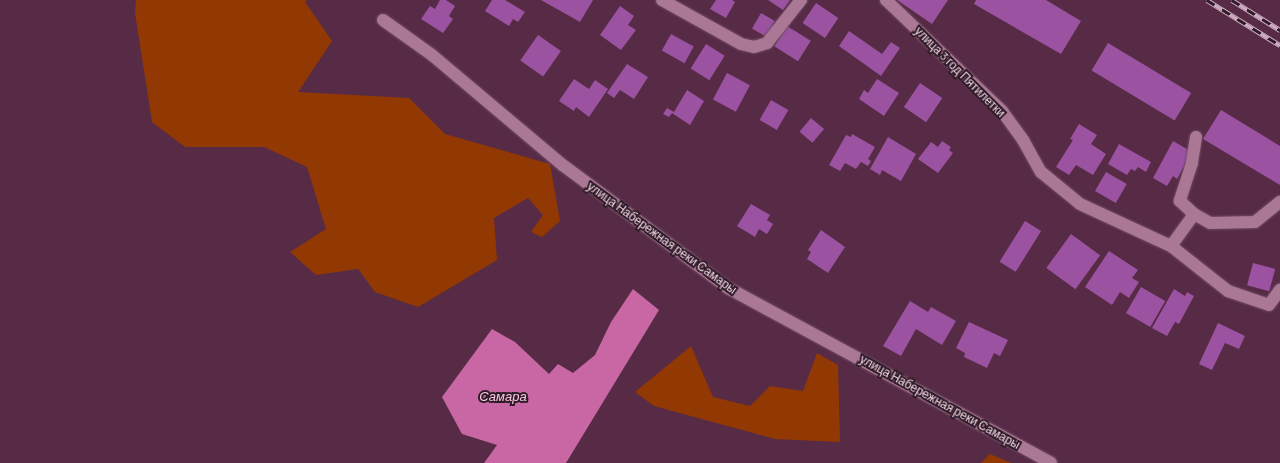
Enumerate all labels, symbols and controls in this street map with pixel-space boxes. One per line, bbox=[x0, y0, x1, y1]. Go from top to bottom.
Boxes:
street label: улица 3 год Пятилетки bbox=[912, 24, 1008, 120]
street label: улица Набережная реки Самары bbox=[585, 179, 739, 297]
street label: улица Набережная реки Самары bbox=[857, 352, 1023, 452]
water label: Самара bbox=[479, 388, 527, 404]

